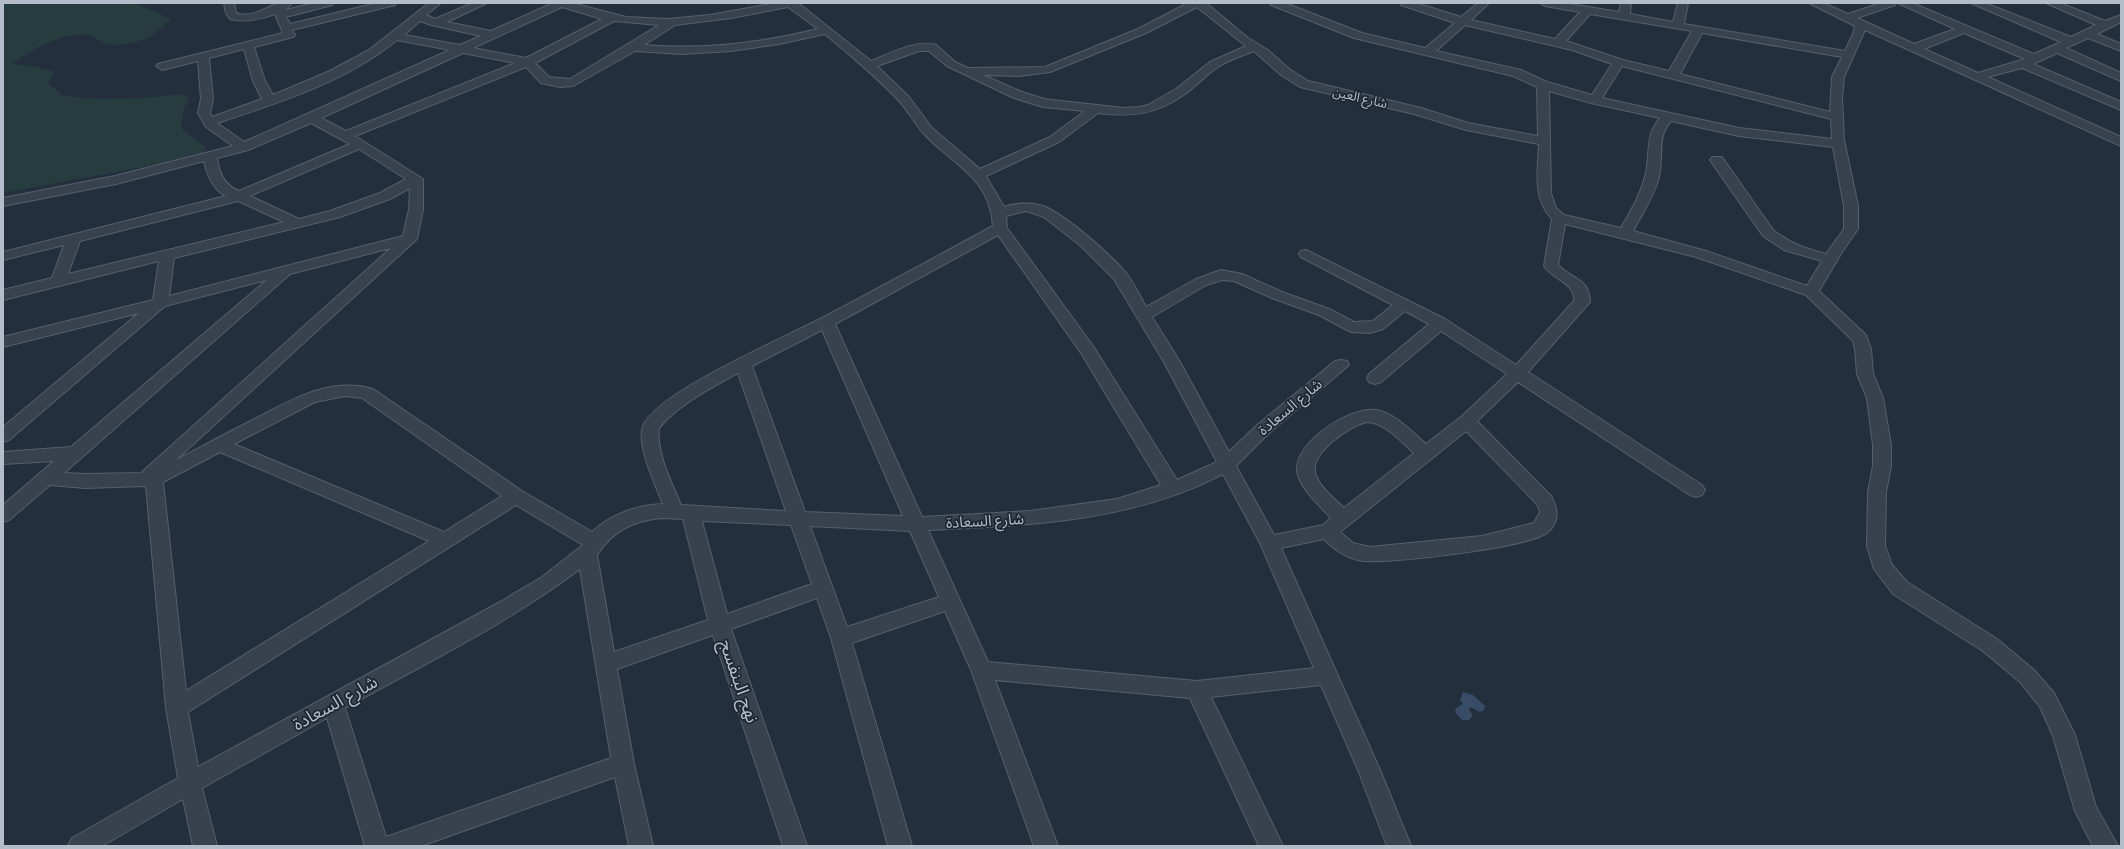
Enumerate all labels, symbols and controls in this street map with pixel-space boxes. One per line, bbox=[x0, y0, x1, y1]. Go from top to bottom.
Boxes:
street label: شارع العين bbox=[1331, 84, 1389, 114]
street label: شارع السعادة bbox=[1254, 375, 1328, 441]
street label: شارع السعادة bbox=[945, 510, 1025, 535]
street label: نهج البنفسج bbox=[713, 636, 764, 726]
street label: شارع السعادة bbox=[289, 671, 383, 738]

